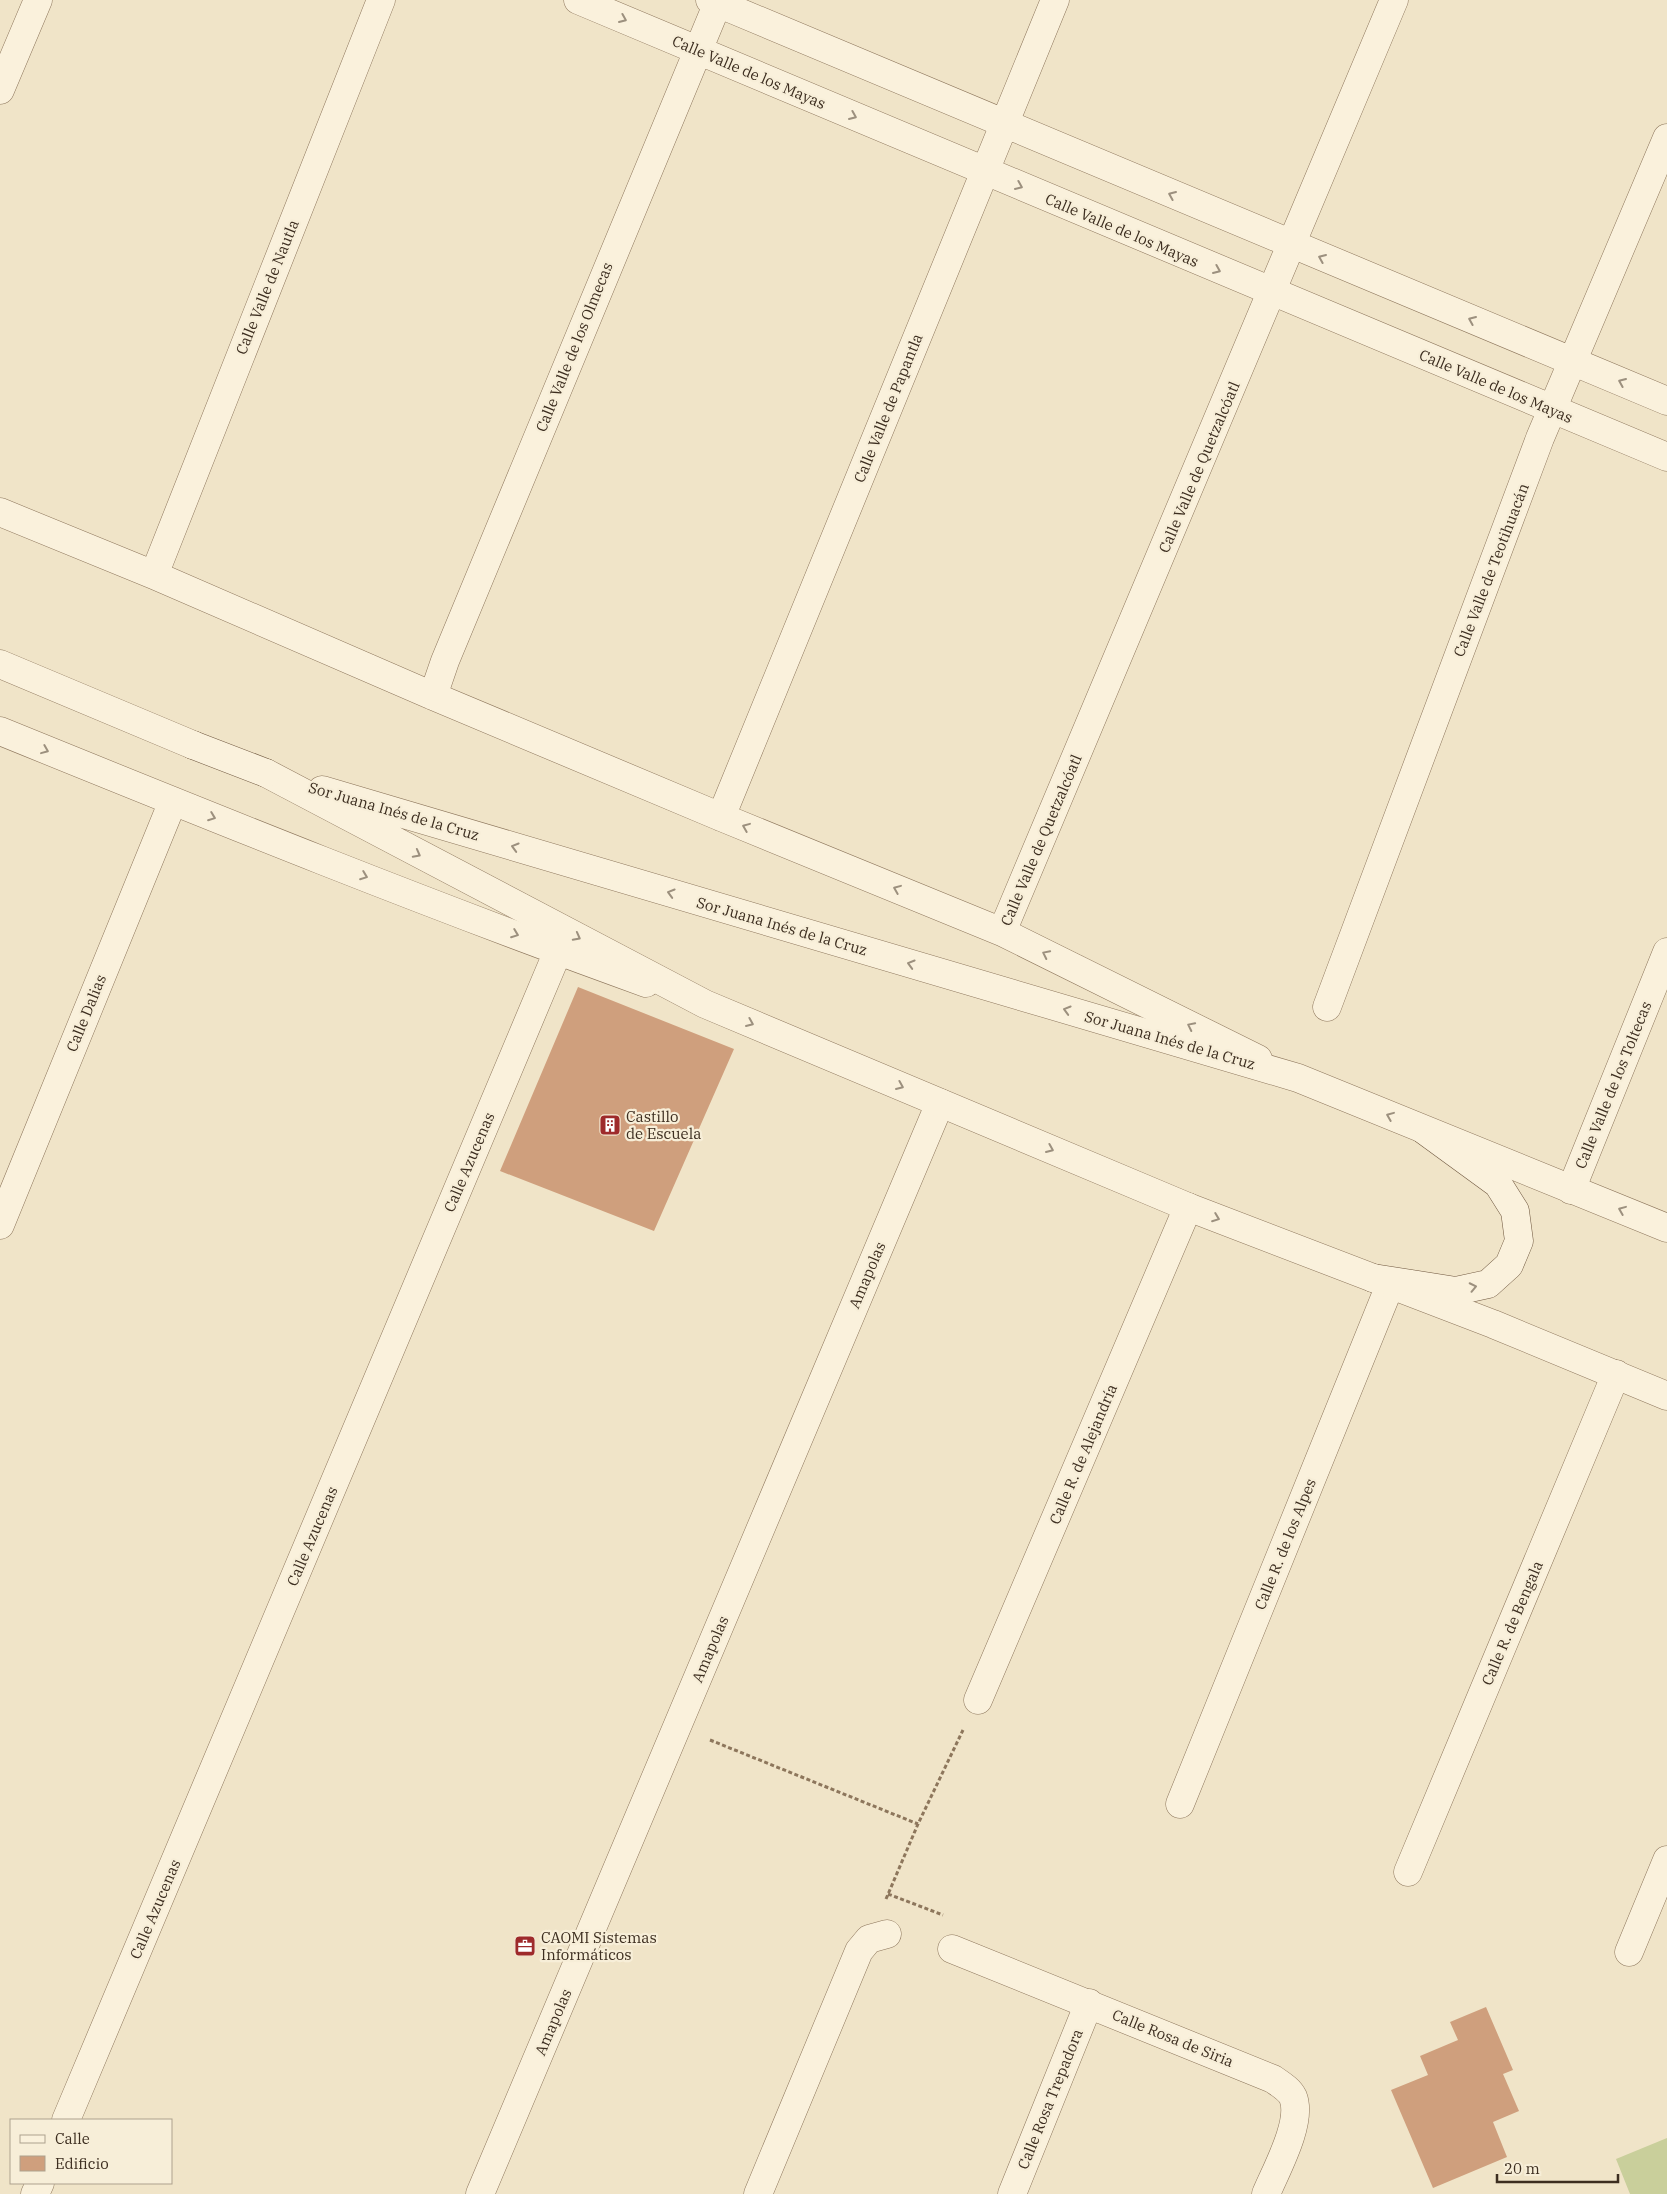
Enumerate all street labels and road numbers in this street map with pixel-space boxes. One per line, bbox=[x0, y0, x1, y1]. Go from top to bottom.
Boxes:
street label: Calle Valle de los Mayas bbox=[669, 31, 829, 113]
street label: Calle Valle de los Mayas bbox=[1042, 189, 1202, 271]
street label: Calle Valle de Nautla bbox=[231, 217, 303, 357]
street label: Calle Valle de los Olmecas bbox=[531, 259, 617, 435]
street label: Calle Valle de Papantla bbox=[849, 331, 927, 485]
street label: Calle Valle de los Mayas bbox=[1416, 345, 1576, 427]
street label: Calle Valle de Quetzalcóatl bbox=[1154, 378, 1244, 556]
street label: Calle Valle de Teotihuacán bbox=[1449, 480, 1533, 660]
street label: Calle Valle de Quetzalcóatl bbox=[996, 751, 1086, 929]
street label: Sor Juana Inés de la Cruz bbox=[306, 778, 482, 844]
street label: Sor Juana Inés de la Cruz bbox=[694, 893, 870, 959]
street label: Calle Dalias bbox=[62, 972, 110, 1054]
street label: Calle Valle de los Toltecas bbox=[1571, 998, 1655, 1172]
street label: Sor Juana Inés de la Cruz bbox=[1082, 1007, 1258, 1073]
street label: Calle Azucenas bbox=[439, 1109, 499, 1215]
street label: Amapolas bbox=[844, 1239, 890, 1311]
street label: Calle R. de Alejandría bbox=[1045, 1381, 1121, 1527]
street label: Calle R. de los Alpes bbox=[1250, 1476, 1320, 1612]
street label: Calle Azucenas bbox=[282, 1483, 342, 1589]
street label: Calle R. de Bengala bbox=[1477, 1558, 1547, 1688]
street label: Amapolas bbox=[687, 1613, 733, 1685]
street label: Calle Azucenas bbox=[125, 1856, 185, 1962]
street label: Amapolas bbox=[530, 1986, 576, 2058]
street label: Calle Rosa de Siria bbox=[1109, 2005, 1237, 2071]
street label: Calle Rosa Trepadora bbox=[1013, 2026, 1087, 2172]

